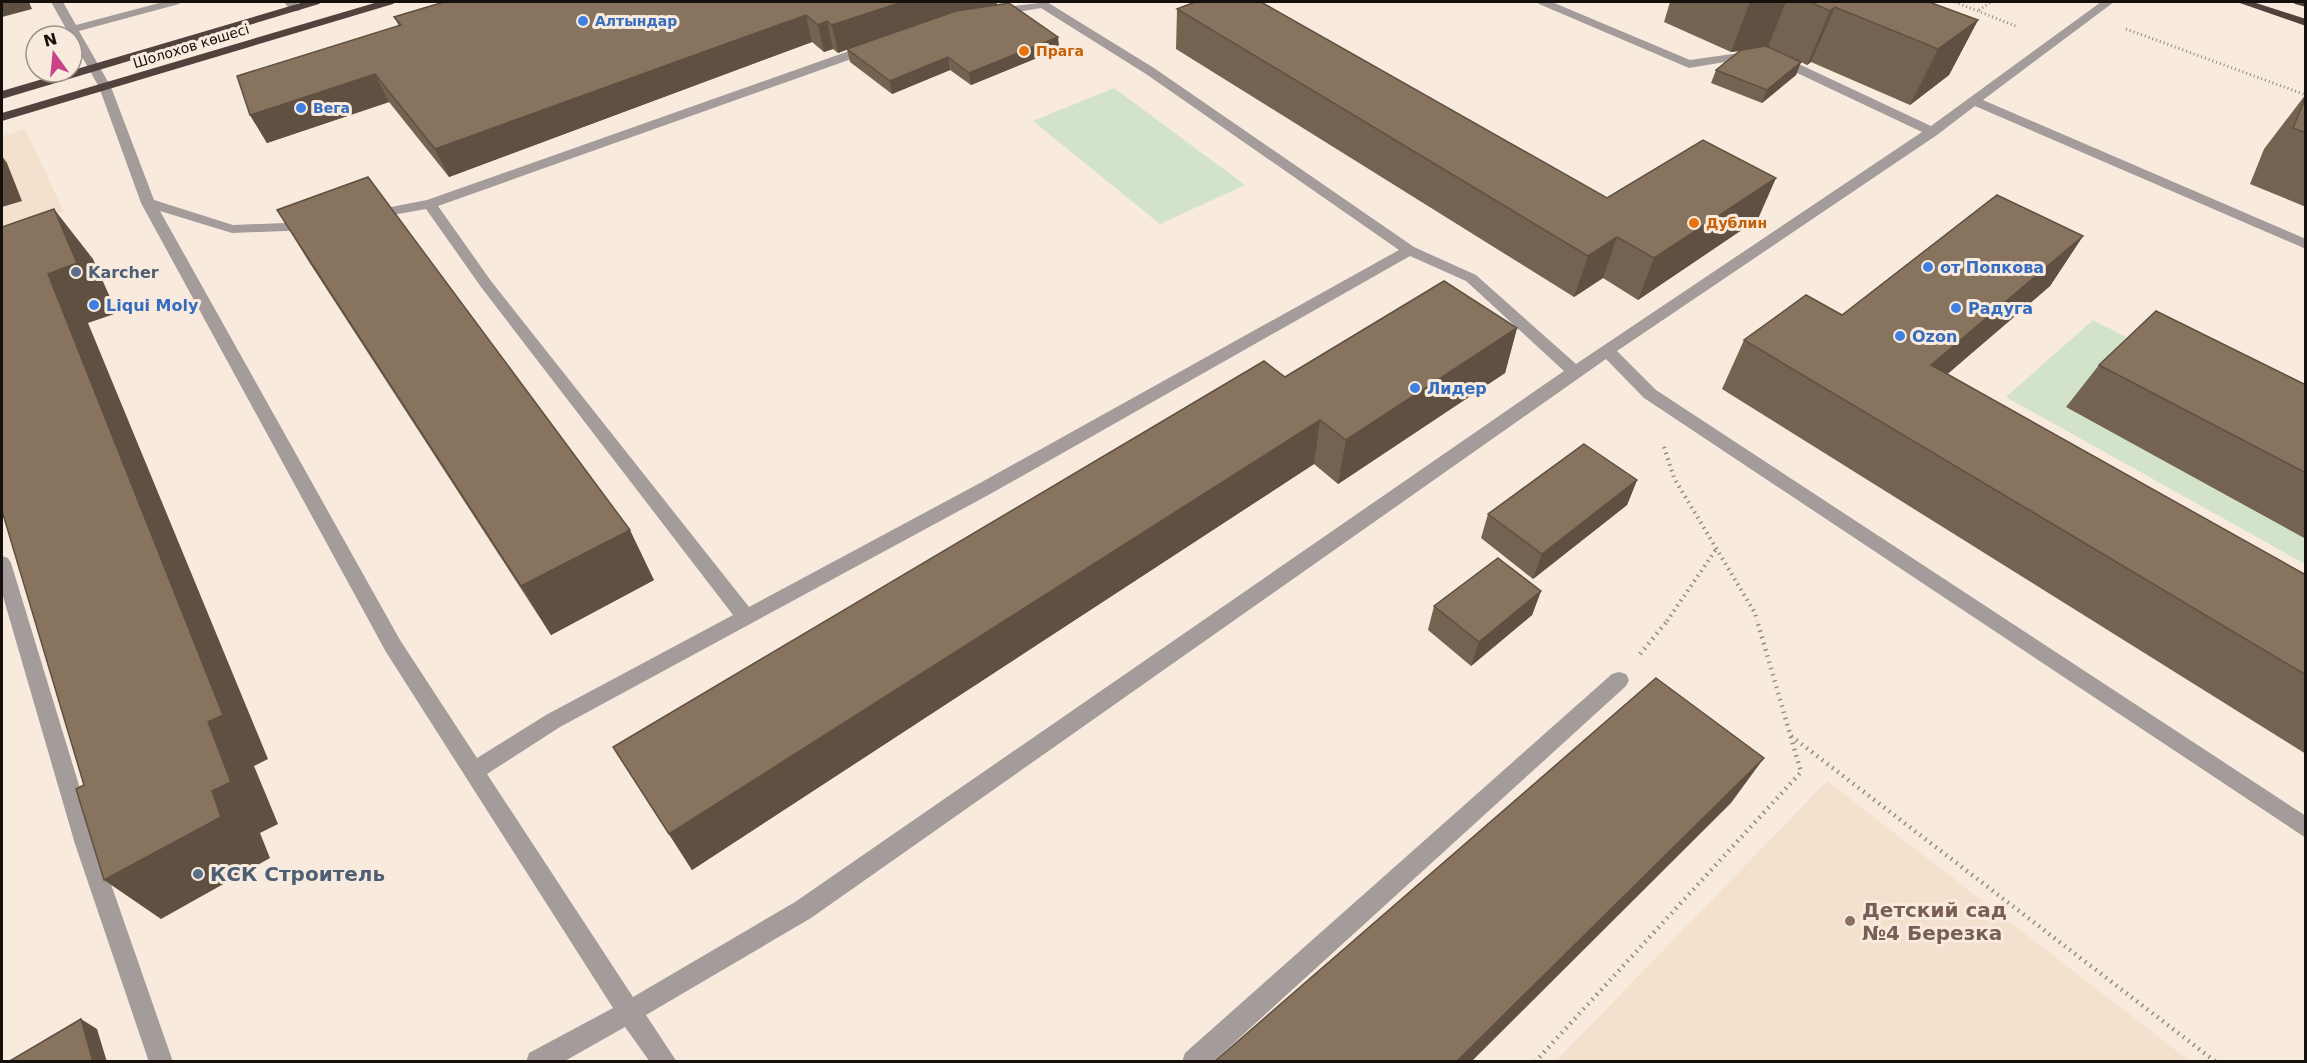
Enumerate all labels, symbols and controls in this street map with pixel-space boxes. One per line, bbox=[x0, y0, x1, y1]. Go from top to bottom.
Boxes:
place label: Алтындар bbox=[595, 13, 677, 29]
marker: Алтындар bbox=[576, 14, 590, 28]
street label: Шолохов көшесі bbox=[131, 21, 251, 71]
north arrow bbox=[24, 24, 84, 84]
text: N bbox=[41, 29, 59, 51]
place label: Прага bbox=[1036, 43, 1084, 59]
marker: Прага bbox=[1017, 44, 1031, 58]
place label: Вега bbox=[313, 100, 350, 116]
marker: Вега bbox=[294, 101, 308, 115]
place label: Дублин bbox=[1706, 215, 1767, 231]
marker: Дублин bbox=[1687, 216, 1701, 230]
place label: от Попкова bbox=[1940, 258, 2044, 277]
marker: от Попкова bbox=[1921, 260, 1935, 274]
place label: Karcher bbox=[88, 263, 159, 282]
marker: Karcher bbox=[69, 265, 83, 279]
place label: Liqui Moly bbox=[106, 296, 199, 315]
marker: Liqui Moly bbox=[87, 298, 101, 312]
place label: Радуга bbox=[1968, 299, 2033, 318]
marker: Радуга bbox=[1949, 301, 1963, 315]
place label: Ozon bbox=[1912, 327, 1957, 346]
marker: Ozon bbox=[1893, 329, 1907, 343]
place label: Лидер bbox=[1427, 379, 1487, 398]
marker: Лидер bbox=[1408, 381, 1422, 395]
place label: КСК Строитель bbox=[210, 862, 385, 886]
marker: КСК Строитель bbox=[191, 867, 205, 881]
place label: Детский сад №4 Березка bbox=[1862, 898, 2007, 945]
marker: Детский сад №4 Березка bbox=[1843, 914, 1857, 928]

